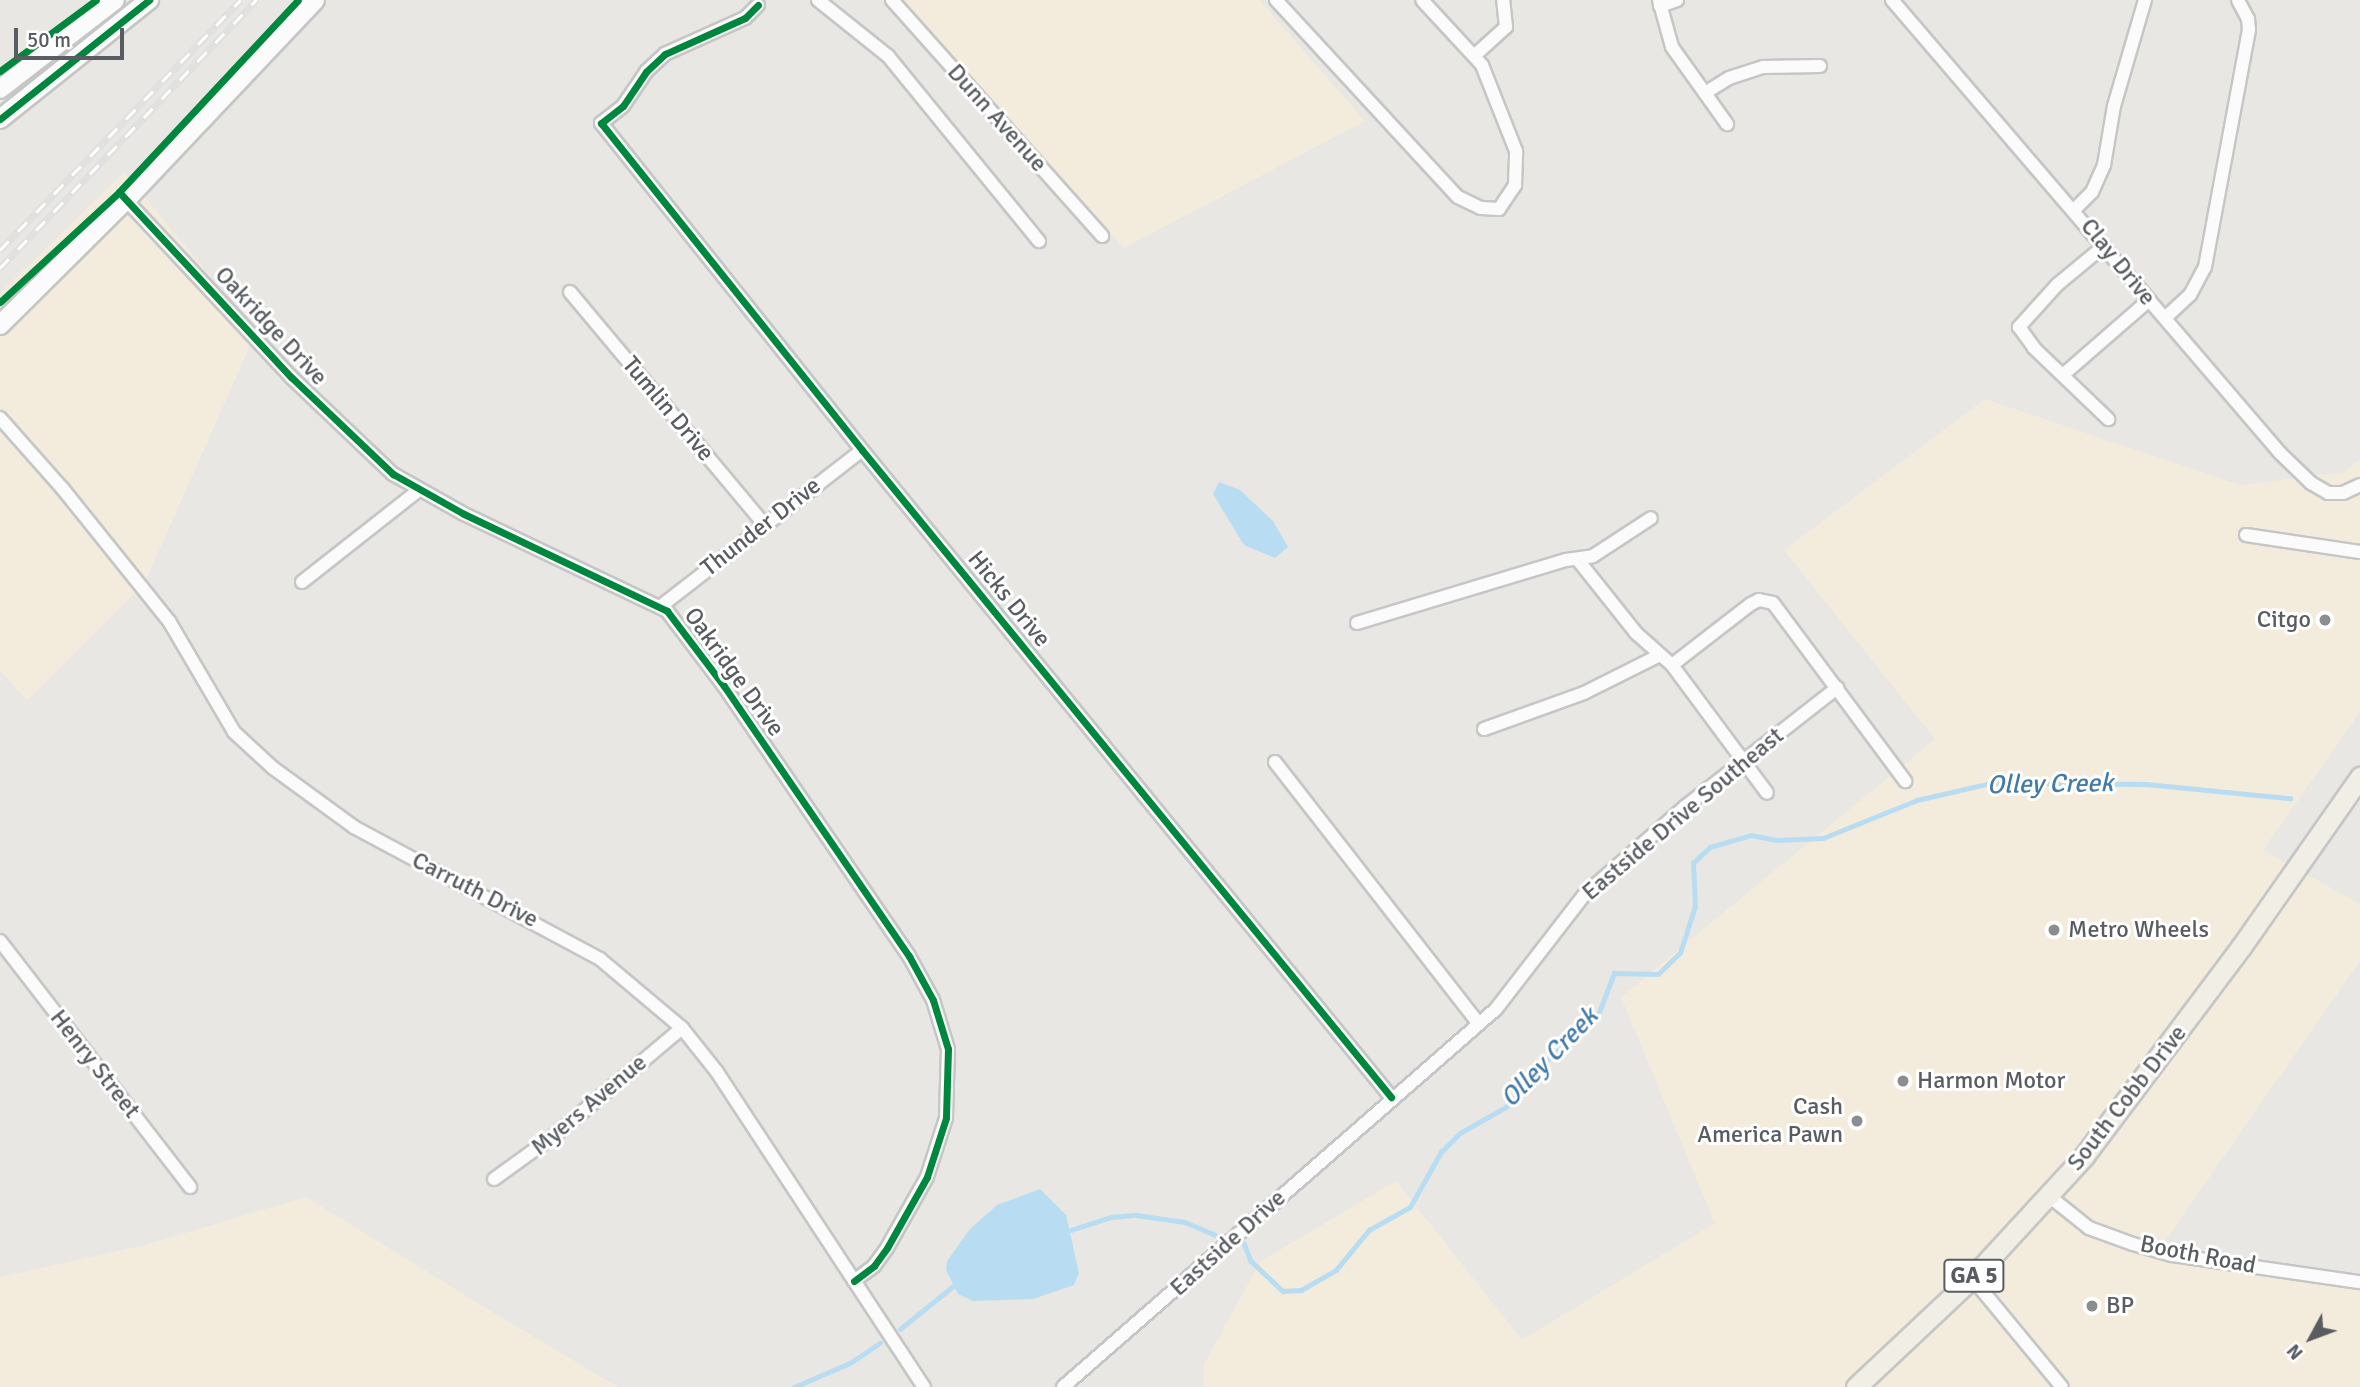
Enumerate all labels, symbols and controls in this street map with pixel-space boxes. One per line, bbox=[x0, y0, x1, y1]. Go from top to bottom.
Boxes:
scale bar bbox=[18, 14, 128, 58]
text: 50 m bbox=[27, 27, 71, 53]
street label: Dunn Avenue bbox=[941, 58, 1053, 178]
street label: Clay Drive bbox=[2074, 213, 2162, 311]
street label: Oakridge Drive bbox=[209, 261, 333, 391]
street label: Tumlin Drive bbox=[616, 351, 720, 467]
street label: Thunder Drive bbox=[696, 471, 826, 583]
street label: Hicks Drive bbox=[961, 545, 1057, 653]
street label: Oakridge Drive bbox=[678, 602, 790, 742]
place label: Citgo bbox=[2257, 606, 2311, 634]
marker: Citgo bbox=[2317, 612, 2333, 628]
street label: Eastside Drive Southeast bbox=[1576, 721, 1790, 907]
water label: Olley Creek bbox=[1987, 768, 2113, 802]
street label: Carruth Drive bbox=[407, 846, 543, 934]
place label: Metro Wheels bbox=[2068, 916, 2209, 944]
marker: Metro Wheels bbox=[2046, 922, 2062, 938]
water label: Olley Creek bbox=[1495, 1002, 1605, 1114]
street label: Henry Street bbox=[44, 1004, 146, 1124]
street label: South Cobb Drive bbox=[2061, 1019, 2193, 1177]
street label: Myers Avenue bbox=[525, 1048, 653, 1162]
place label: Harmon Motor bbox=[1917, 1067, 2065, 1095]
marker: Harmon Motor bbox=[1895, 1073, 1911, 1089]
place label: Cash America Pawn bbox=[1697, 1093, 1843, 1149]
marker: Cash America Pawn bbox=[1849, 1113, 1865, 1129]
street label: Eastside Drive bbox=[1164, 1184, 1292, 1302]
street label: Booth Road bbox=[2138, 1230, 2258, 1280]
road number: GA 5 bbox=[1942, 1256, 2006, 1296]
place label: BP bbox=[2106, 1292, 2134, 1320]
marker: BP bbox=[2084, 1298, 2100, 1314]
north arrow bbox=[2276, 1303, 2346, 1373]
text: N bbox=[2282, 1339, 2309, 1365]

